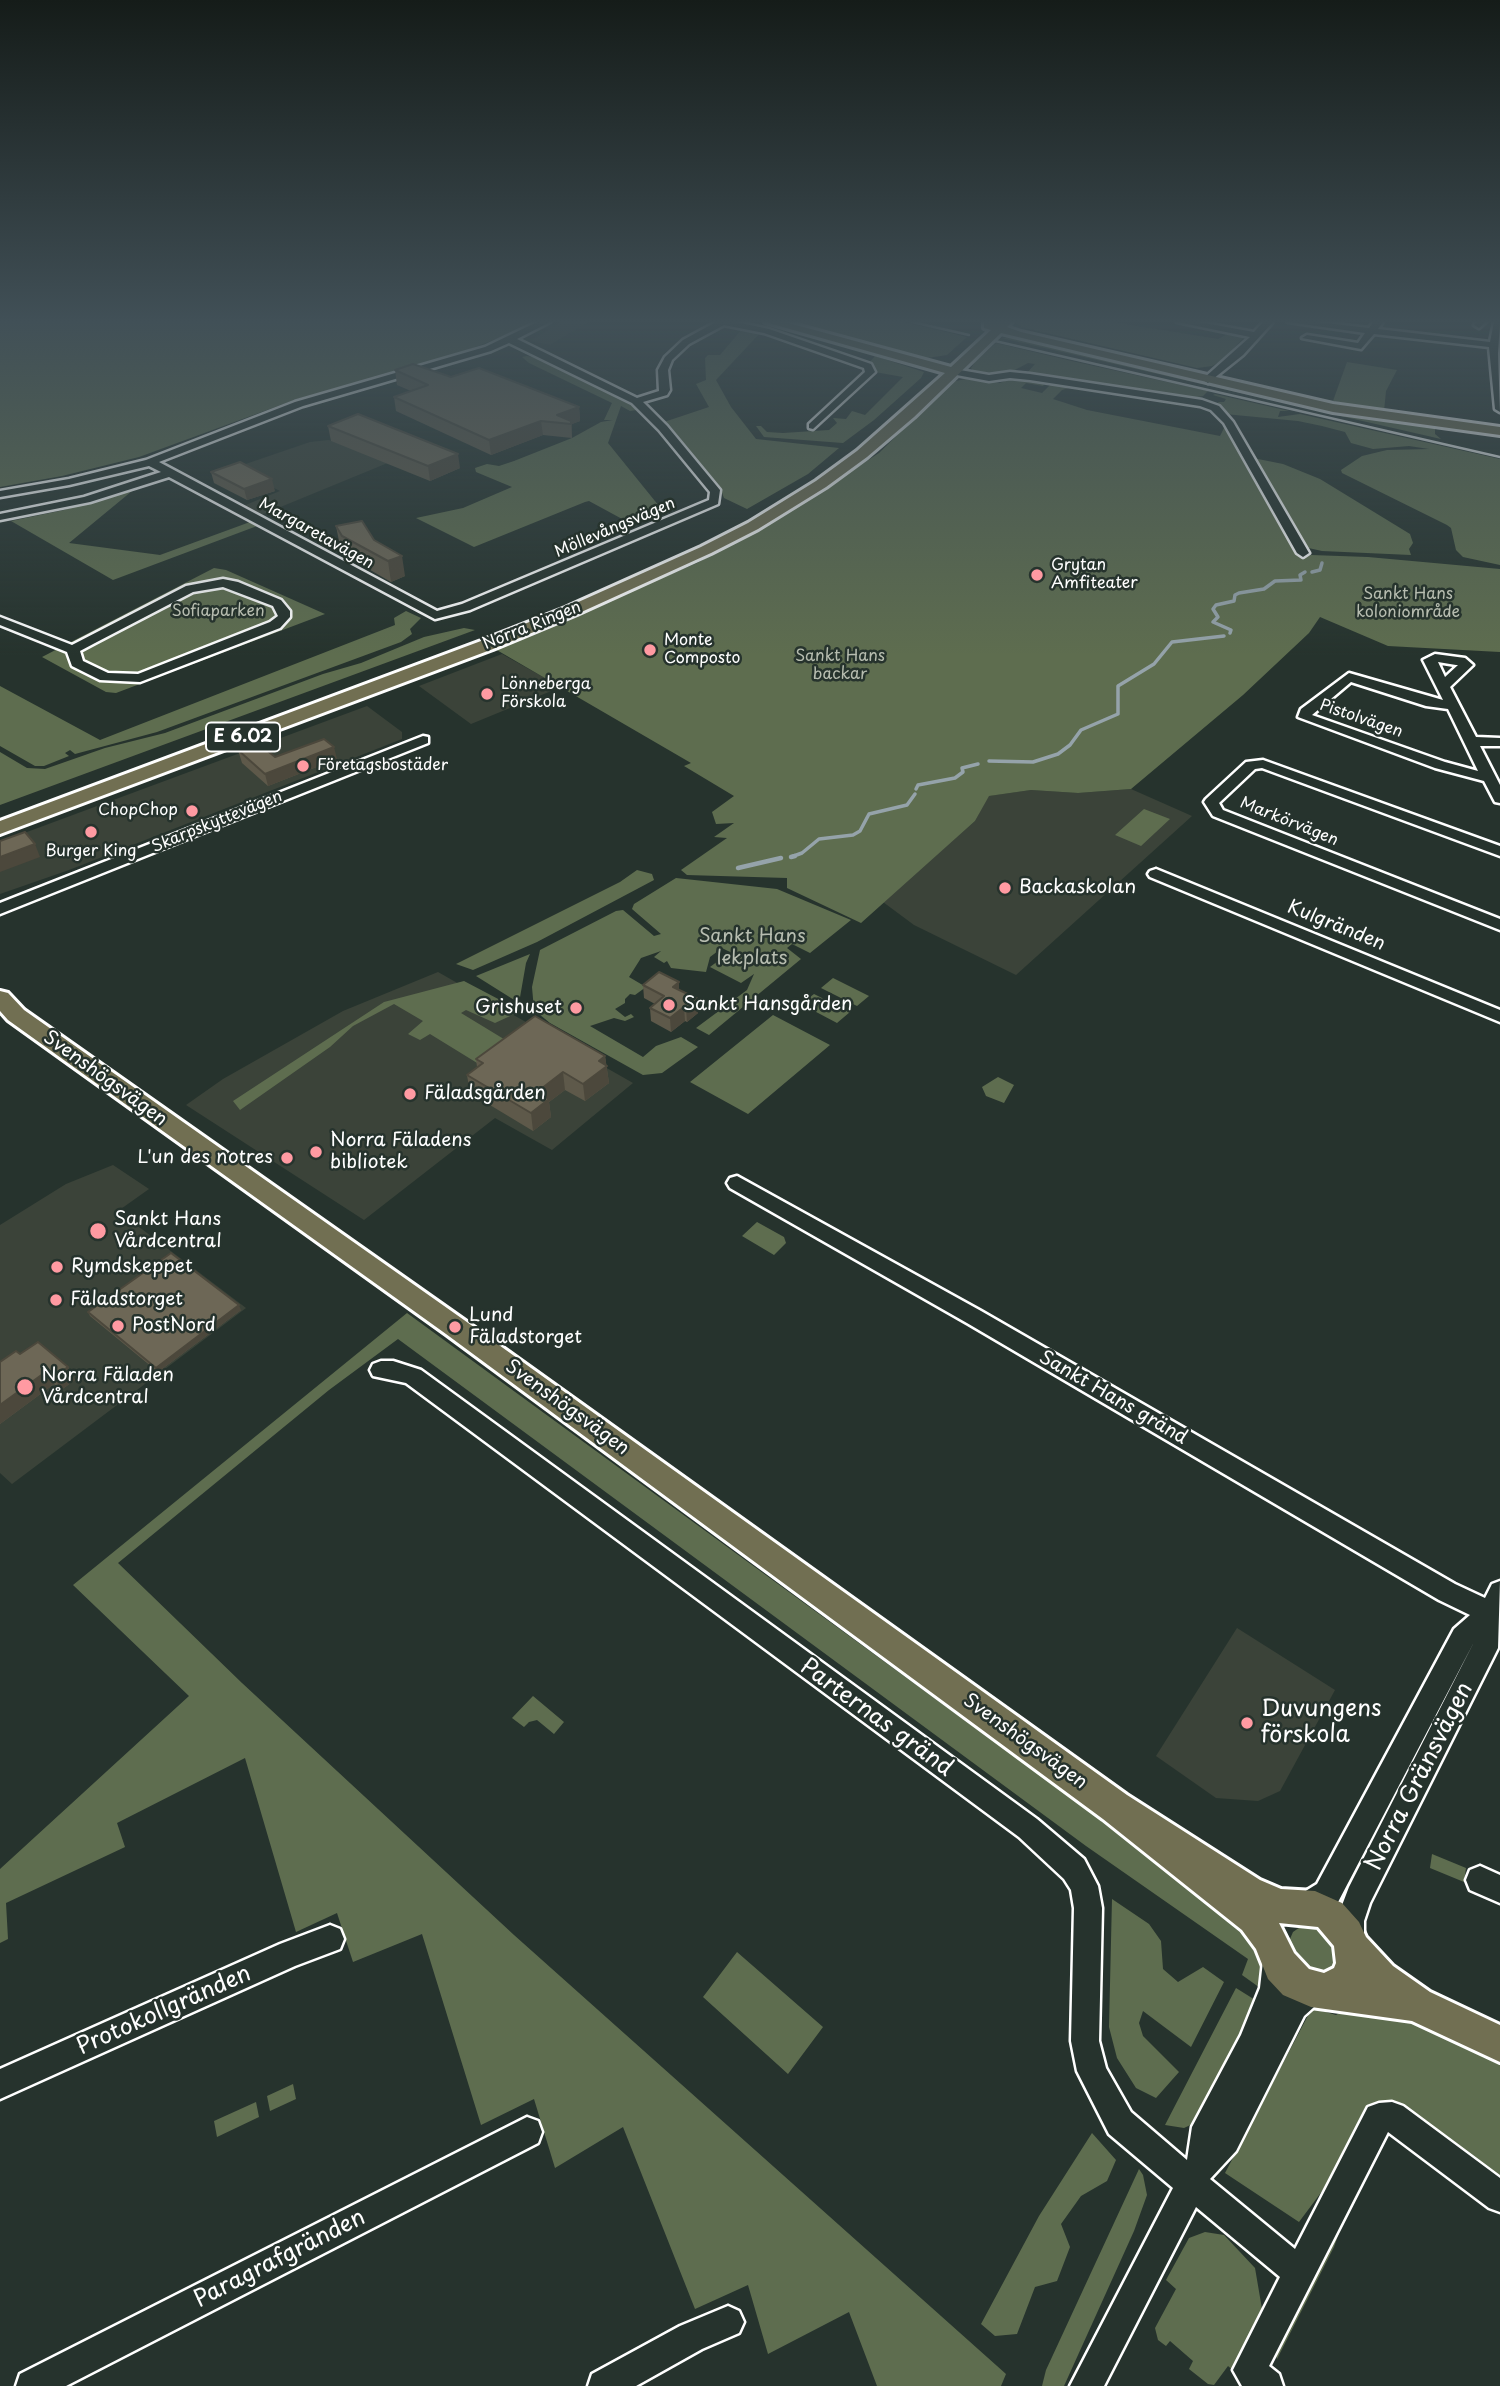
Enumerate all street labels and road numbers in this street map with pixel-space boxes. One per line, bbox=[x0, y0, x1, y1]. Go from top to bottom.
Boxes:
street label: Margaretavägen bbox=[255, 494, 377, 574]
street label: Möllevångsvägen bbox=[552, 494, 678, 562]
street label: Norra Ringen bbox=[480, 598, 584, 654]
street label: Pistolvägen bbox=[1317, 696, 1405, 742]
road number: E 6.02 bbox=[206, 722, 280, 752]
street label: Skarpskyttevägen bbox=[149, 787, 285, 857]
street label: Markörvägen bbox=[1237, 794, 1341, 850]
street label: Kulgränden bbox=[1284, 896, 1388, 956]
street label: Svenshögsvägen bbox=[39, 1026, 171, 1132]
street label: Sankt Hans gränd bbox=[1035, 1346, 1191, 1450]
street label: Svenshögsvägen bbox=[501, 1355, 633, 1461]
street label: Parternas gränd bbox=[794, 1653, 958, 1783]
street label: Norra Gränsvägen bbox=[1360, 1678, 1480, 1876]
street label: Svenshögsvägen bbox=[959, 1689, 1091, 1795]
street label: Protokollgränden bbox=[72, 1960, 256, 2062]
street label: Paragrafgränden bbox=[190, 2204, 370, 2314]

